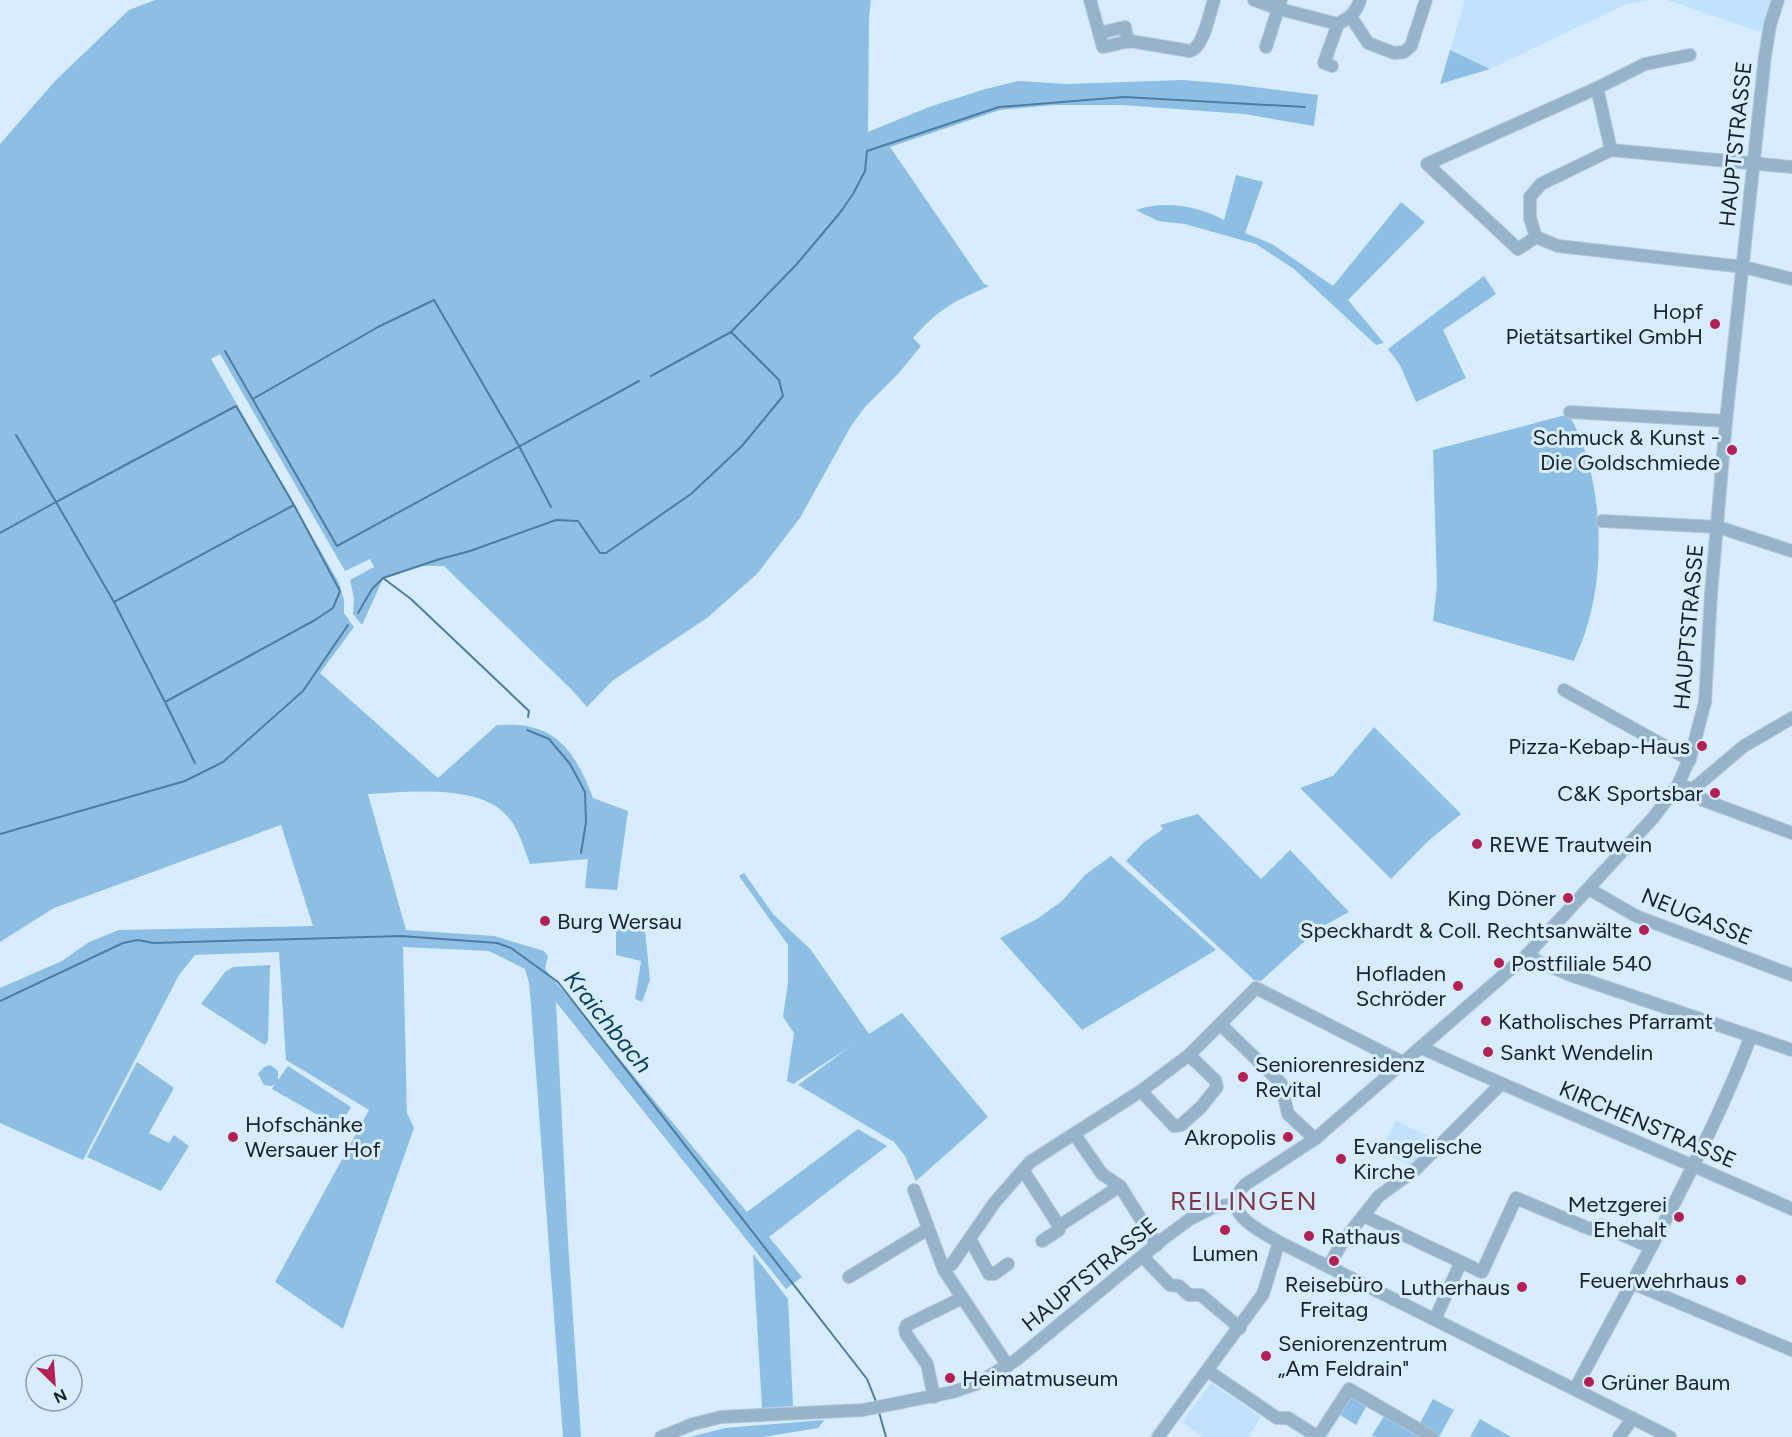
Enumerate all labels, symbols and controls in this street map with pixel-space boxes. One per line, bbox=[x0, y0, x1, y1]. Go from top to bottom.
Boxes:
street label: HAUPTSTRASSE bbox=[1713, 60, 1758, 228]
place label: Hopf Pietätsartikel GmbH bbox=[1505, 298, 1704, 350]
marker: Hopf Pietätsartikel GmbH bbox=[1708, 317, 1722, 331]
place label: Schmuck & Kunst - Die Goldschmiede bbox=[1533, 424, 1720, 476]
marker: Schmuck & Kunst - Die Goldschmiede bbox=[1725, 443, 1739, 457]
street label: HAUPTSTRASSE bbox=[1668, 543, 1709, 711]
place label: Pizza-Kebap-Haus bbox=[1508, 733, 1690, 760]
marker: Pizza-Kebap-Haus bbox=[1695, 739, 1709, 753]
place label: C&K Sportsbar bbox=[1557, 780, 1704, 807]
marker: C&K Sportsbar bbox=[1708, 786, 1722, 800]
place label: REWE Trautwein bbox=[1489, 831, 1652, 858]
marker: REWE Trautwein bbox=[1470, 837, 1484, 851]
street label: NEUGASSE bbox=[1637, 882, 1756, 951]
place label: King Döner bbox=[1447, 885, 1557, 912]
marker: King Döner bbox=[1561, 891, 1575, 905]
place label: Burg Wersau bbox=[557, 908, 682, 935]
marker: Burg Wersau bbox=[538, 914, 552, 928]
place label: Speckhardt & Coll. Rechtsanwälte bbox=[1300, 917, 1632, 944]
marker: Speckhardt & Coll. Rechtsanwälte bbox=[1637, 923, 1651, 937]
place label: Postfiliale 540 bbox=[1511, 950, 1652, 977]
marker: Postfiliale 540 bbox=[1492, 956, 1506, 970]
place label: Hofladen Schröder bbox=[1355, 960, 1447, 1012]
water label: Kraichbach bbox=[558, 965, 659, 1079]
marker: Hofladen Schröder bbox=[1451, 979, 1465, 993]
place label: Katholisches Pfarramt bbox=[1498, 1008, 1713, 1035]
marker: Katholisches Pfarramt bbox=[1479, 1014, 1493, 1028]
place label: Sankt Wendelin bbox=[1500, 1039, 1653, 1066]
marker: Sankt Wendelin bbox=[1481, 1045, 1495, 1059]
place label: Seniorenresidenz Revital bbox=[1255, 1051, 1425, 1103]
marker: Seniorenresidenz Revital bbox=[1236, 1070, 1250, 1084]
street label: KIRCHENSTRASSE bbox=[1555, 1075, 1741, 1174]
place label: Hofschänke Wersauer Hof bbox=[245, 1111, 382, 1163]
place label: Akropolis bbox=[1184, 1124, 1276, 1151]
marker: Hofschänke Wersauer Hof bbox=[226, 1130, 240, 1144]
marker: Akropolis bbox=[1281, 1130, 1295, 1144]
place label: Evangelische Kirche bbox=[1353, 1133, 1482, 1185]
marker: Evangelische Kirche bbox=[1334, 1152, 1348, 1166]
district label: REILINGEN bbox=[1170, 1185, 1318, 1217]
place label: Metzgerei Ehehalt bbox=[1568, 1191, 1667, 1243]
marker: Metzgerei Ehehalt bbox=[1672, 1210, 1686, 1224]
street label: HAUPTSTRASSE bbox=[1016, 1212, 1162, 1337]
marker: Lumen bbox=[1218, 1223, 1232, 1237]
place label: Rathaus bbox=[1321, 1223, 1400, 1250]
marker: Rathaus bbox=[1302, 1229, 1316, 1243]
place label: Lumen bbox=[1192, 1240, 1258, 1267]
marker: Reisebüro Freitag bbox=[1327, 1254, 1341, 1268]
place label: Feuerwehrhaus bbox=[1579, 1267, 1729, 1294]
place label: Reisebüro Freitag bbox=[1285, 1271, 1383, 1323]
marker: Feuerwehrhaus bbox=[1734, 1273, 1748, 1287]
place label: Lutherhaus bbox=[1400, 1274, 1510, 1301]
marker: Lutherhaus bbox=[1515, 1280, 1529, 1294]
place label: Seniorenzentrum „Am Feldrain" bbox=[1278, 1330, 1447, 1382]
marker: Seniorenzentrum „Am Feldrain" bbox=[1259, 1349, 1273, 1363]
north arrow bbox=[24, 1353, 84, 1413]
place label: Heimatmuseum bbox=[962, 1365, 1118, 1392]
place label: Grüner Baum bbox=[1601, 1369, 1730, 1396]
marker: Heimatmuseum bbox=[943, 1371, 957, 1385]
marker: Grüner Baum bbox=[1582, 1375, 1596, 1389]
text: N bbox=[51, 1385, 70, 1407]

